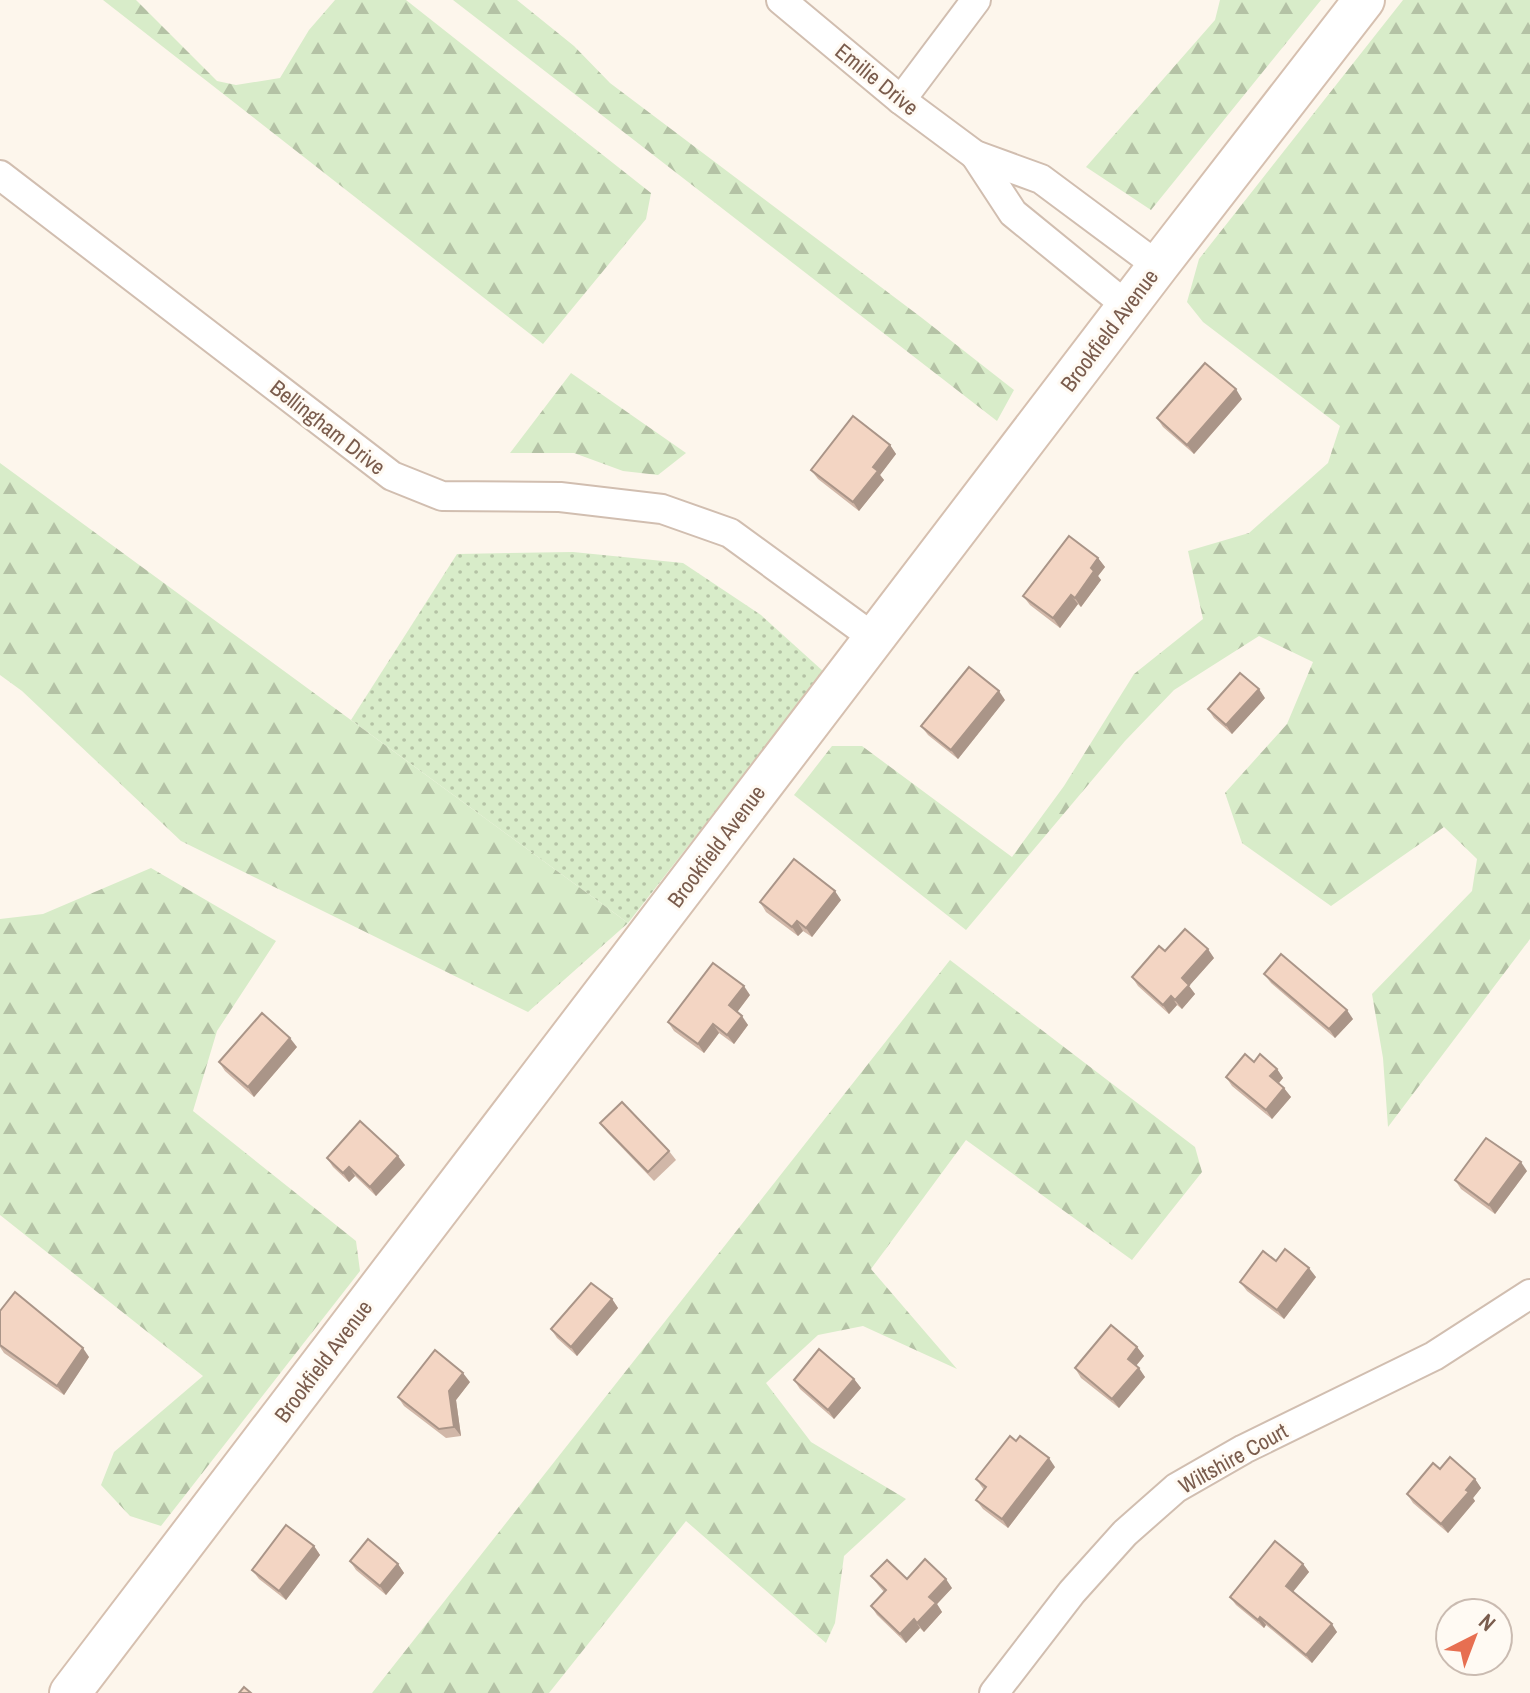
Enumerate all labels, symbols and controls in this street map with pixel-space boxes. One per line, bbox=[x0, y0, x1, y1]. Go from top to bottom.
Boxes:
street label: Emilie Drive bbox=[829, 36, 925, 122]
street label: Brookfield Avenue bbox=[1053, 263, 1165, 397]
street label: Bellingham Drive bbox=[264, 373, 392, 481]
street label: Brookfield Avenue bbox=[660, 779, 772, 913]
street label: Brookfield Avenue bbox=[267, 1294, 379, 1428]
street label: Wiltshire Court bbox=[1173, 1416, 1293, 1500]
north arrow bbox=[1434, 1597, 1514, 1677]
text: N bbox=[1473, 1607, 1502, 1638]

